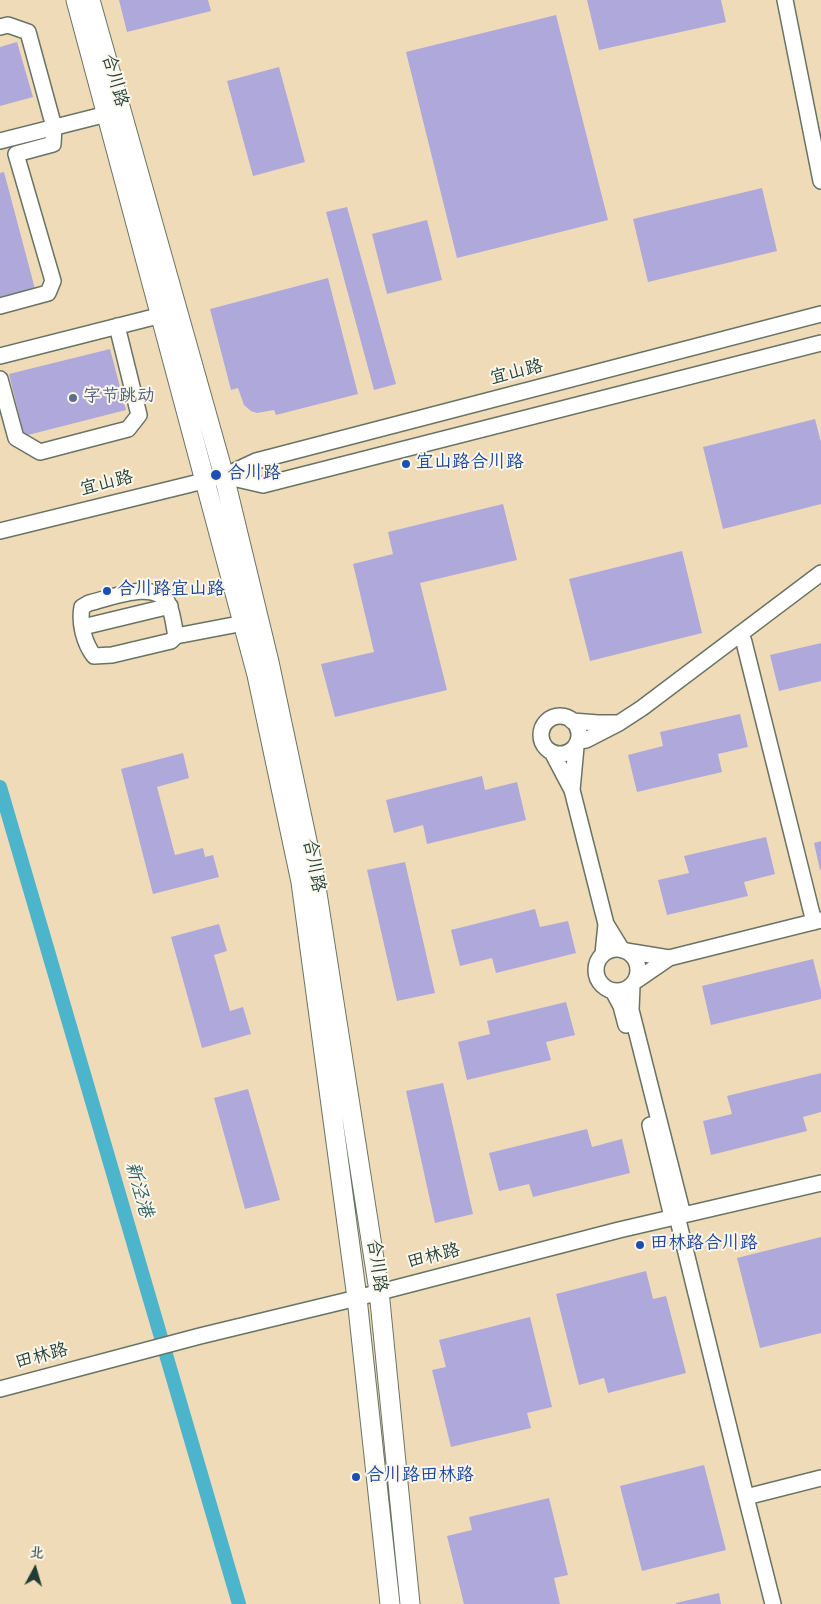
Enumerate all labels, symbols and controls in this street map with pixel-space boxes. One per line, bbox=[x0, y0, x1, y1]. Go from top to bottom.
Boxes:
street label: 合川路 bbox=[95, 52, 131, 110]
street label: 宜山路 bbox=[488, 357, 546, 391]
place label: 字节跳动 bbox=[83, 387, 155, 409]
marker: 字节跳动 bbox=[67, 392, 79, 404]
place label: 宜山路合川路 bbox=[416, 453, 524, 475]
marker: 宜山路合川路 bbox=[400, 458, 412, 470]
place label: 合川路 bbox=[227, 464, 281, 486]
street label: 宜山路 bbox=[78, 468, 136, 502]
marker: 合川路 bbox=[209, 468, 223, 482]
place label: 合川路宜山路 bbox=[117, 580, 225, 602]
marker: 合川路宜山路 bbox=[101, 585, 113, 597]
street label: 合川路 bbox=[296, 837, 328, 895]
water label: 新泾港 bbox=[118, 1159, 156, 1221]
place label: 田林路合川路 bbox=[650, 1234, 758, 1256]
street label: 合川路 bbox=[361, 1238, 389, 1294]
marker: 田林路合川路 bbox=[634, 1239, 646, 1251]
street label: 田林路 bbox=[405, 1241, 463, 1275]
street label: 田林路 bbox=[13, 1341, 71, 1375]
place label: 合川路田林路 bbox=[366, 1466, 474, 1488]
marker: 合川路田林路 bbox=[350, 1471, 362, 1483]
text: 北 bbox=[29, 1542, 45, 1565]
north arrow bbox=[10, 1544, 60, 1594]

